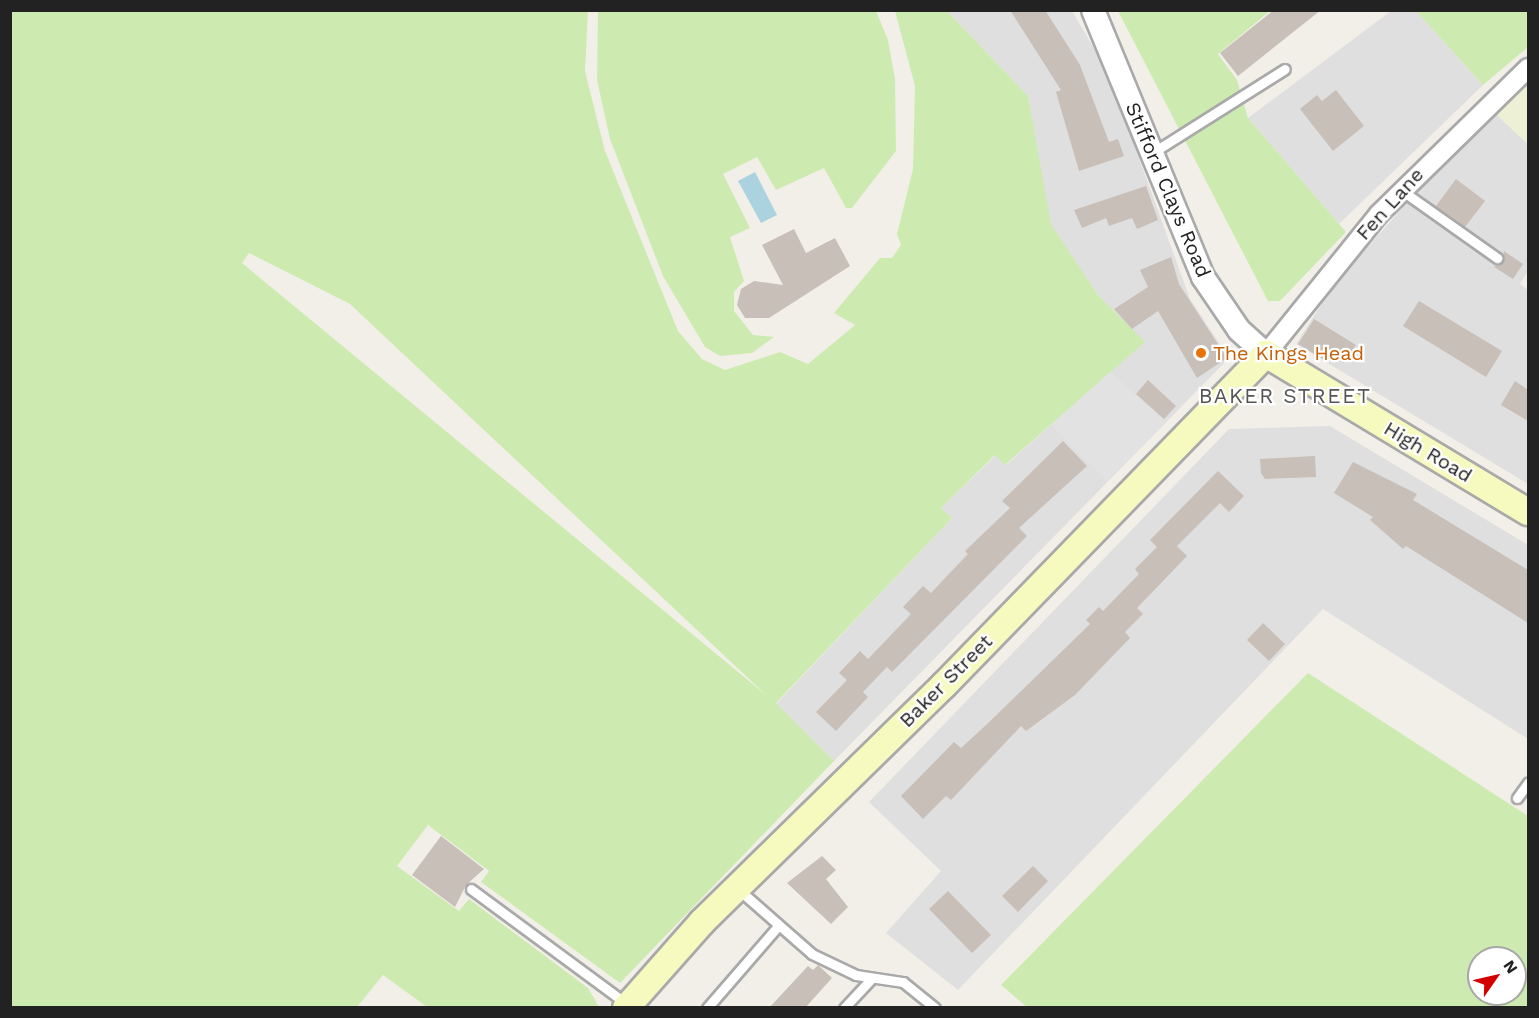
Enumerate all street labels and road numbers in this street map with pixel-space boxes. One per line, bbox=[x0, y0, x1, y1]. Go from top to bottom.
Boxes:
street label: Stifford Clays Road bbox=[1120, 99, 1216, 281]
street label: Fen Lane bbox=[1351, 163, 1429, 245]
street label: High Road bbox=[1380, 416, 1476, 488]
street label: Baker Street bbox=[894, 629, 998, 733]

